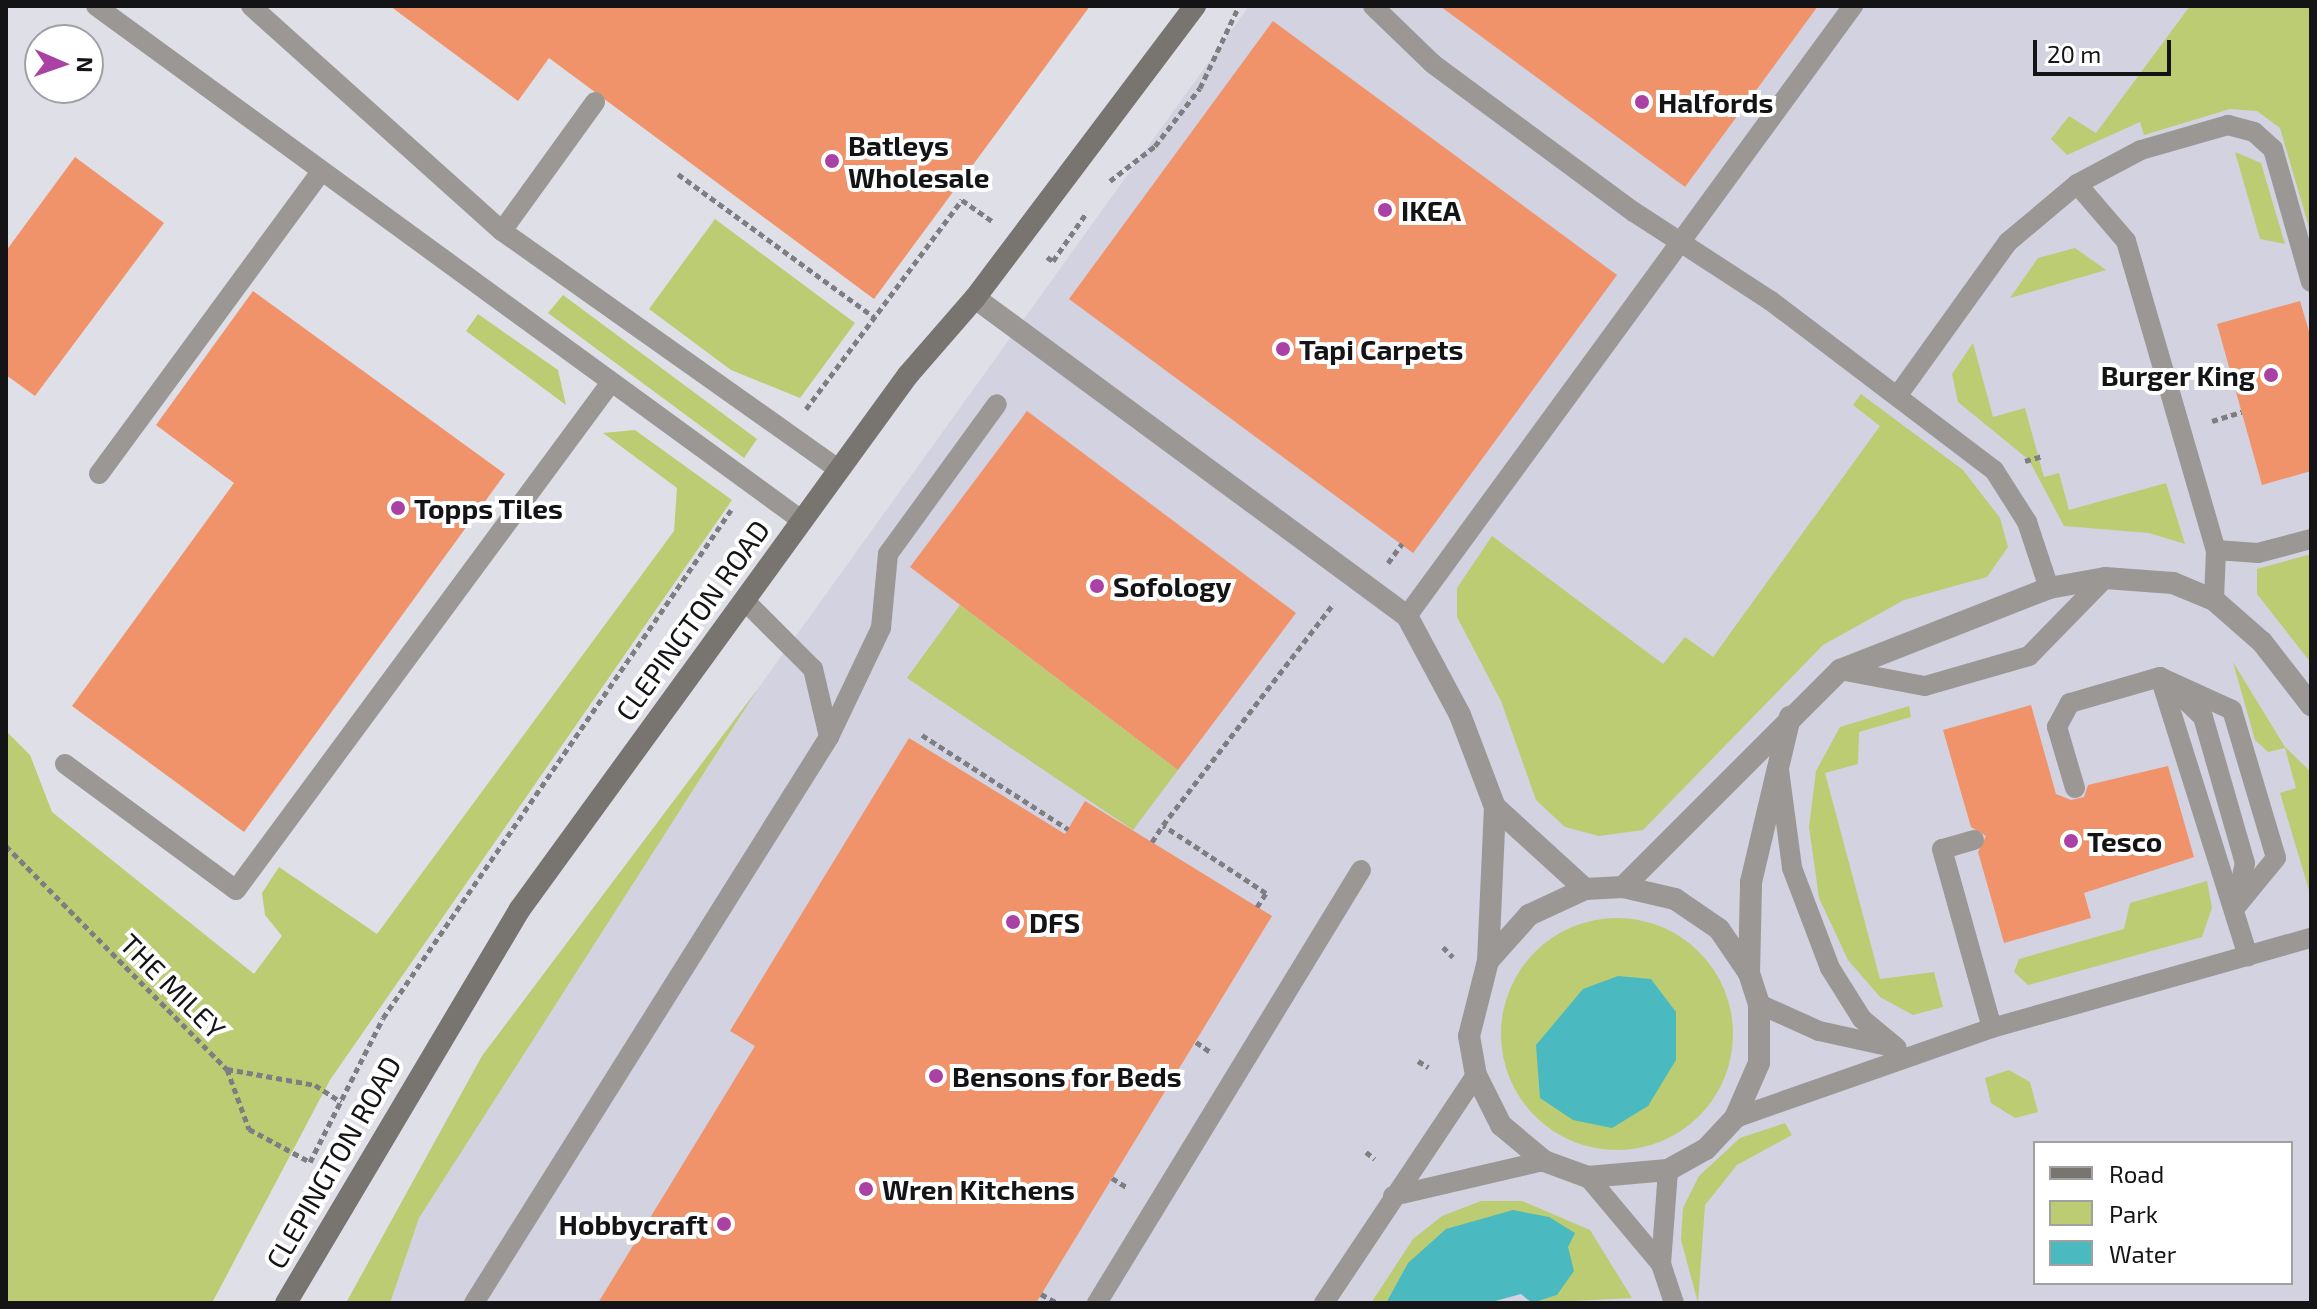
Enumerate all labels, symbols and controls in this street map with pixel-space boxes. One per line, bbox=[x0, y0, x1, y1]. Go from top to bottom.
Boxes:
north arrow bbox=[24, 24, 104, 104]
scale bar bbox=[2037, 24, 2175, 74]
text: 20 m bbox=[2047, 39, 2101, 68]
text: N bbox=[73, 56, 99, 73]
place label: Halfords bbox=[1658, 85, 1773, 119]
marker: Halfords bbox=[1633, 93, 1651, 111]
place label: Batleys Wholesale bbox=[848, 128, 989, 194]
marker: Batleys Wholesale bbox=[823, 152, 841, 170]
place label: IKEA bbox=[1401, 193, 1461, 227]
marker: IKEA bbox=[1376, 201, 1394, 219]
place label: Tapi Carpets bbox=[1299, 332, 1463, 366]
marker: Tapi Carpets bbox=[1274, 340, 1292, 358]
place label: Burger King bbox=[2100, 358, 2255, 392]
marker: Burger King bbox=[2262, 366, 2280, 384]
place label: Topps Tiles bbox=[414, 491, 564, 525]
marker: Topps Tiles bbox=[389, 499, 407, 517]
street label: CLEPINGTON ROAD bbox=[608, 513, 776, 727]
place label: Sofology bbox=[1113, 569, 1231, 603]
marker: Sofology bbox=[1088, 577, 1106, 595]
place label: Tesco bbox=[2087, 824, 2162, 858]
marker: Tesco bbox=[2062, 832, 2080, 850]
place label: DFS bbox=[1029, 905, 1080, 939]
marker: DFS bbox=[1004, 913, 1022, 931]
street label: THE MILEY bbox=[113, 926, 233, 1046]
street label: CLEPINGTON ROAD bbox=[259, 1050, 407, 1274]
place label: Bensons for Beds bbox=[952, 1059, 1183, 1093]
marker: Bensons for Beds bbox=[927, 1067, 945, 1085]
legend bbox=[2033, 1141, 2293, 1285]
text: Road bbox=[2109, 1159, 2164, 1188]
place label: Wren Kitchens bbox=[882, 1172, 1075, 1206]
marker: Wren Kitchens bbox=[857, 1180, 875, 1198]
text: Park bbox=[2109, 1199, 2158, 1228]
place label: Hobbycraft bbox=[559, 1207, 708, 1241]
marker: Hobbycraft bbox=[715, 1215, 733, 1233]
text: Water bbox=[2109, 1239, 2176, 1268]

